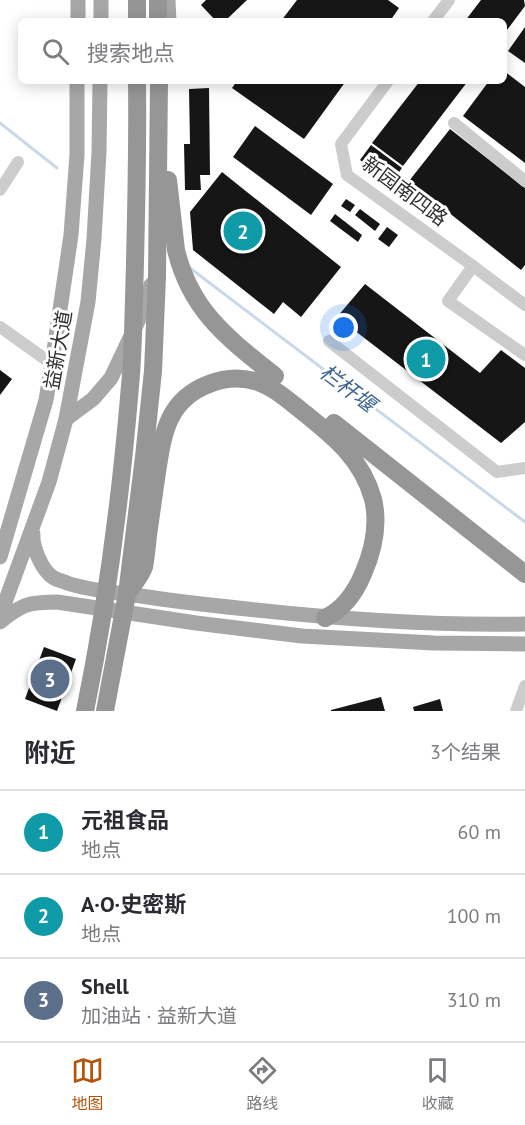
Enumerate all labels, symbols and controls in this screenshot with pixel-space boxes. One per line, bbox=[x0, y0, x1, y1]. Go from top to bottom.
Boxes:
search box bbox=[18, 18, 507, 84]
icon: search bbox=[39, 35, 72, 68]
text: 搜索地点 bbox=[87, 39, 175, 67]
street label: 新园南四路 bbox=[357, 151, 453, 231]
pin: 2 bbox=[224, 208, 262, 254]
street label: 益新大道 bbox=[38, 308, 78, 392]
your location bbox=[329, 313, 358, 342]
pin: 1 bbox=[406, 336, 446, 382]
water label: 栏杆堰 bbox=[315, 358, 384, 420]
pin: 3 bbox=[31, 656, 70, 702]
text: 附近 bbox=[24, 736, 76, 769]
text: 3个结果 bbox=[430, 739, 501, 765]
text: 元祖食品 bbox=[81, 806, 169, 834]
text: 1 bbox=[38, 819, 49, 845]
text: 60 m bbox=[458, 819, 501, 845]
text: 地点 bbox=[81, 837, 121, 863]
text: A·O·史密斯 bbox=[81, 890, 186, 918]
text: 2 bbox=[38, 903, 49, 929]
text: 100 m bbox=[447, 903, 501, 929]
text: 地点 bbox=[81, 921, 121, 947]
text: Shell bbox=[81, 972, 129, 1000]
text: 3 bbox=[38, 987, 49, 1013]
text: 310 m bbox=[447, 987, 501, 1013]
text: 加油站 · 益新大道 bbox=[81, 1003, 237, 1029]
tab: 地图 bbox=[71, 1054, 104, 1114]
tab: 路线 bbox=[246, 1054, 279, 1114]
tab: 收藏 bbox=[421, 1054, 454, 1114]

